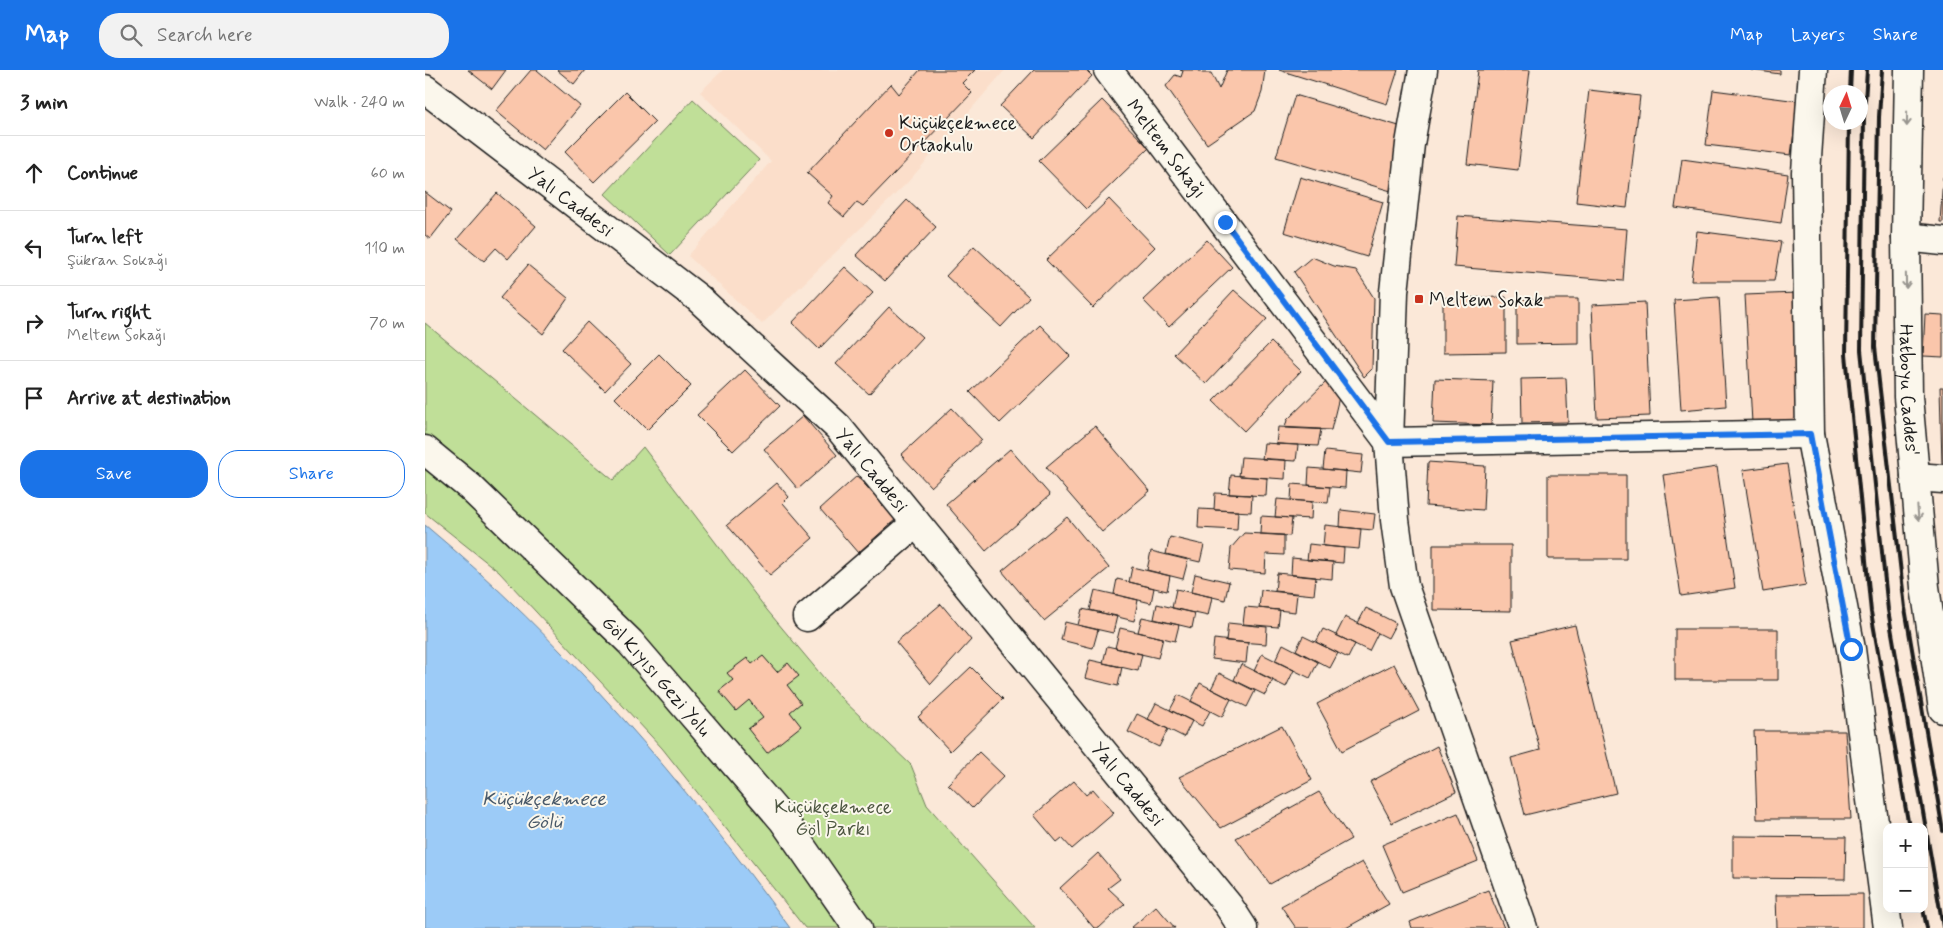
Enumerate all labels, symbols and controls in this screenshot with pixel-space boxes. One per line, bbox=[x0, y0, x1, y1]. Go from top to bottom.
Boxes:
search box bbox=[99, 13, 449, 58]
text: Map bbox=[25, 20, 69, 51]
icon: search bbox=[117, 21, 145, 49]
text: Search here bbox=[157, 23, 253, 48]
text: Map bbox=[1730, 23, 1763, 47]
text: Layers bbox=[1791, 23, 1845, 47]
text: Share bbox=[1873, 23, 1918, 47]
north arrow bbox=[1823, 85, 1868, 130]
text: 3 min bbox=[20, 89, 68, 117]
text: Walk · 240 m bbox=[314, 92, 405, 113]
street label: Meltem Sokağı bbox=[1120, 94, 1211, 204]
one-way arrow bbox=[1902, 110, 1912, 126]
place label: Küçükçekmece Ortaokulu bbox=[899, 111, 1017, 158]
marker: Küçükçekmece Ortaokulu bbox=[883, 127, 895, 139]
icon: ahead bbox=[20, 159, 48, 187]
text: Continue bbox=[67, 161, 138, 186]
street label: Yalı Caddesi bbox=[522, 161, 618, 243]
text: 60 m bbox=[371, 163, 405, 184]
route end bbox=[1214, 211, 1237, 234]
text: Turn left bbox=[67, 225, 143, 250]
icon: left bbox=[20, 234, 48, 262]
text: 110 m bbox=[364, 238, 405, 259]
text: Şükran Sokağı bbox=[67, 250, 168, 271]
one-way arrow bbox=[1901, 272, 1911, 289]
place label: Meltem Sokak bbox=[1429, 288, 1544, 313]
marker: Meltem Sokak bbox=[1413, 293, 1425, 305]
text: Turn right bbox=[67, 300, 151, 325]
icon: right bbox=[20, 309, 48, 337]
text: 70 m bbox=[369, 313, 405, 334]
street label: Hatboyu Caddes' bbox=[1893, 324, 1924, 457]
text: Meltem Sokağı bbox=[67, 325, 166, 346]
icon: arrive bbox=[20, 384, 48, 412]
text: Arrive at destination bbox=[67, 386, 231, 411]
street label: Yalı Caddesi bbox=[830, 423, 913, 518]
button: Save bbox=[20, 450, 208, 498]
button: Share bbox=[218, 450, 405, 498]
one-way arrow bbox=[1913, 505, 1923, 521]
street label: Göl Kıyısı Gezi Yolu bbox=[596, 611, 716, 742]
route start bbox=[1840, 638, 1863, 661]
street label: Yalı Caddesi bbox=[1086, 737, 1169, 832]
water label: Küçükçekmece Gölü bbox=[482, 786, 607, 836]
park label: Küçükçekmece Göl Parkı bbox=[774, 795, 892, 842]
map controls bbox=[1883, 823, 1928, 913]
button: + bbox=[1883, 823, 1928, 868]
button: − bbox=[1883, 868, 1928, 913]

